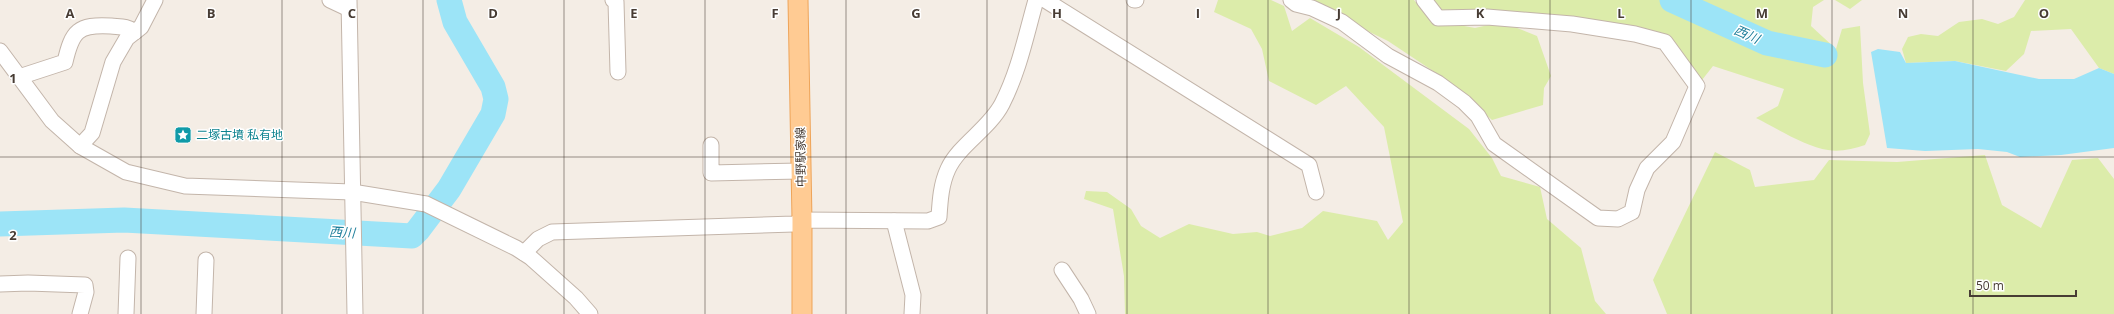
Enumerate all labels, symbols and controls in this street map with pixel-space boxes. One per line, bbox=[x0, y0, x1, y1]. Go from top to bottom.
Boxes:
text: A bbox=[66, 4, 75, 22]
text: B bbox=[207, 4, 216, 22]
text: C bbox=[348, 4, 356, 22]
text: D bbox=[488, 4, 498, 22]
text: E bbox=[630, 4, 638, 22]
text: F bbox=[771, 4, 779, 22]
text: G bbox=[911, 4, 921, 22]
text: H bbox=[1052, 4, 1062, 22]
text: I bbox=[1196, 4, 1200, 22]
text: J bbox=[1336, 4, 1341, 22]
text: K bbox=[1476, 4, 1485, 22]
text: L bbox=[1617, 4, 1625, 22]
text: M bbox=[1756, 4, 1768, 22]
text: N bbox=[1898, 4, 1908, 22]
text: O bbox=[2039, 4, 2049, 22]
water label: 西川 bbox=[1731, 20, 1764, 48]
text: 1 bbox=[9, 69, 17, 87]
place icon: 二塚古墳 私有地 bbox=[173, 125, 193, 145]
place label: 二塚古墳 私有地 bbox=[196, 126, 283, 143]
street label: 中野駅家線 bbox=[791, 127, 810, 187]
water label: 西川 bbox=[329, 222, 357, 242]
text: 2 bbox=[9, 226, 17, 244]
scale bar bbox=[1970, 272, 2076, 298]
text: 50 m bbox=[1976, 277, 2004, 294]

